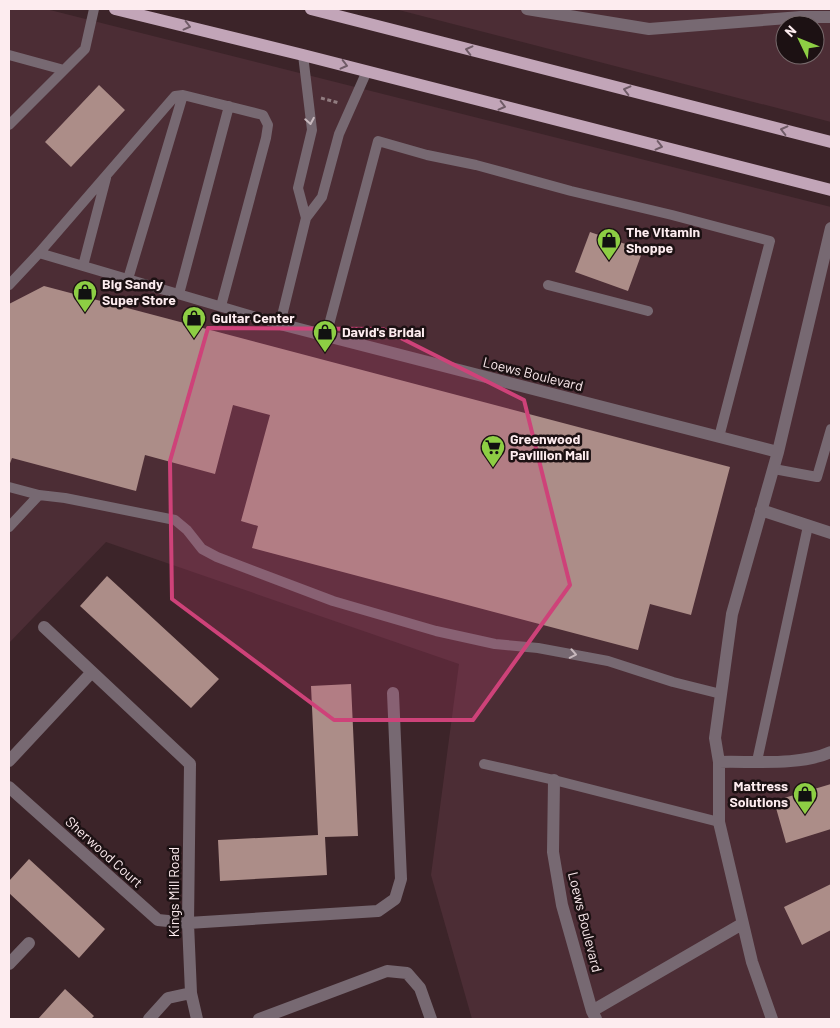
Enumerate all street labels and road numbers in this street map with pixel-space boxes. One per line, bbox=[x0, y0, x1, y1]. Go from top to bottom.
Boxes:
street label: Loews Boulevard bbox=[481, 353, 585, 394]
street label: Sherwood Court bbox=[62, 812, 146, 891]
street label: Kings Mill Road bbox=[165, 847, 182, 937]
street label: Loews Boulevard bbox=[565, 870, 606, 974]

